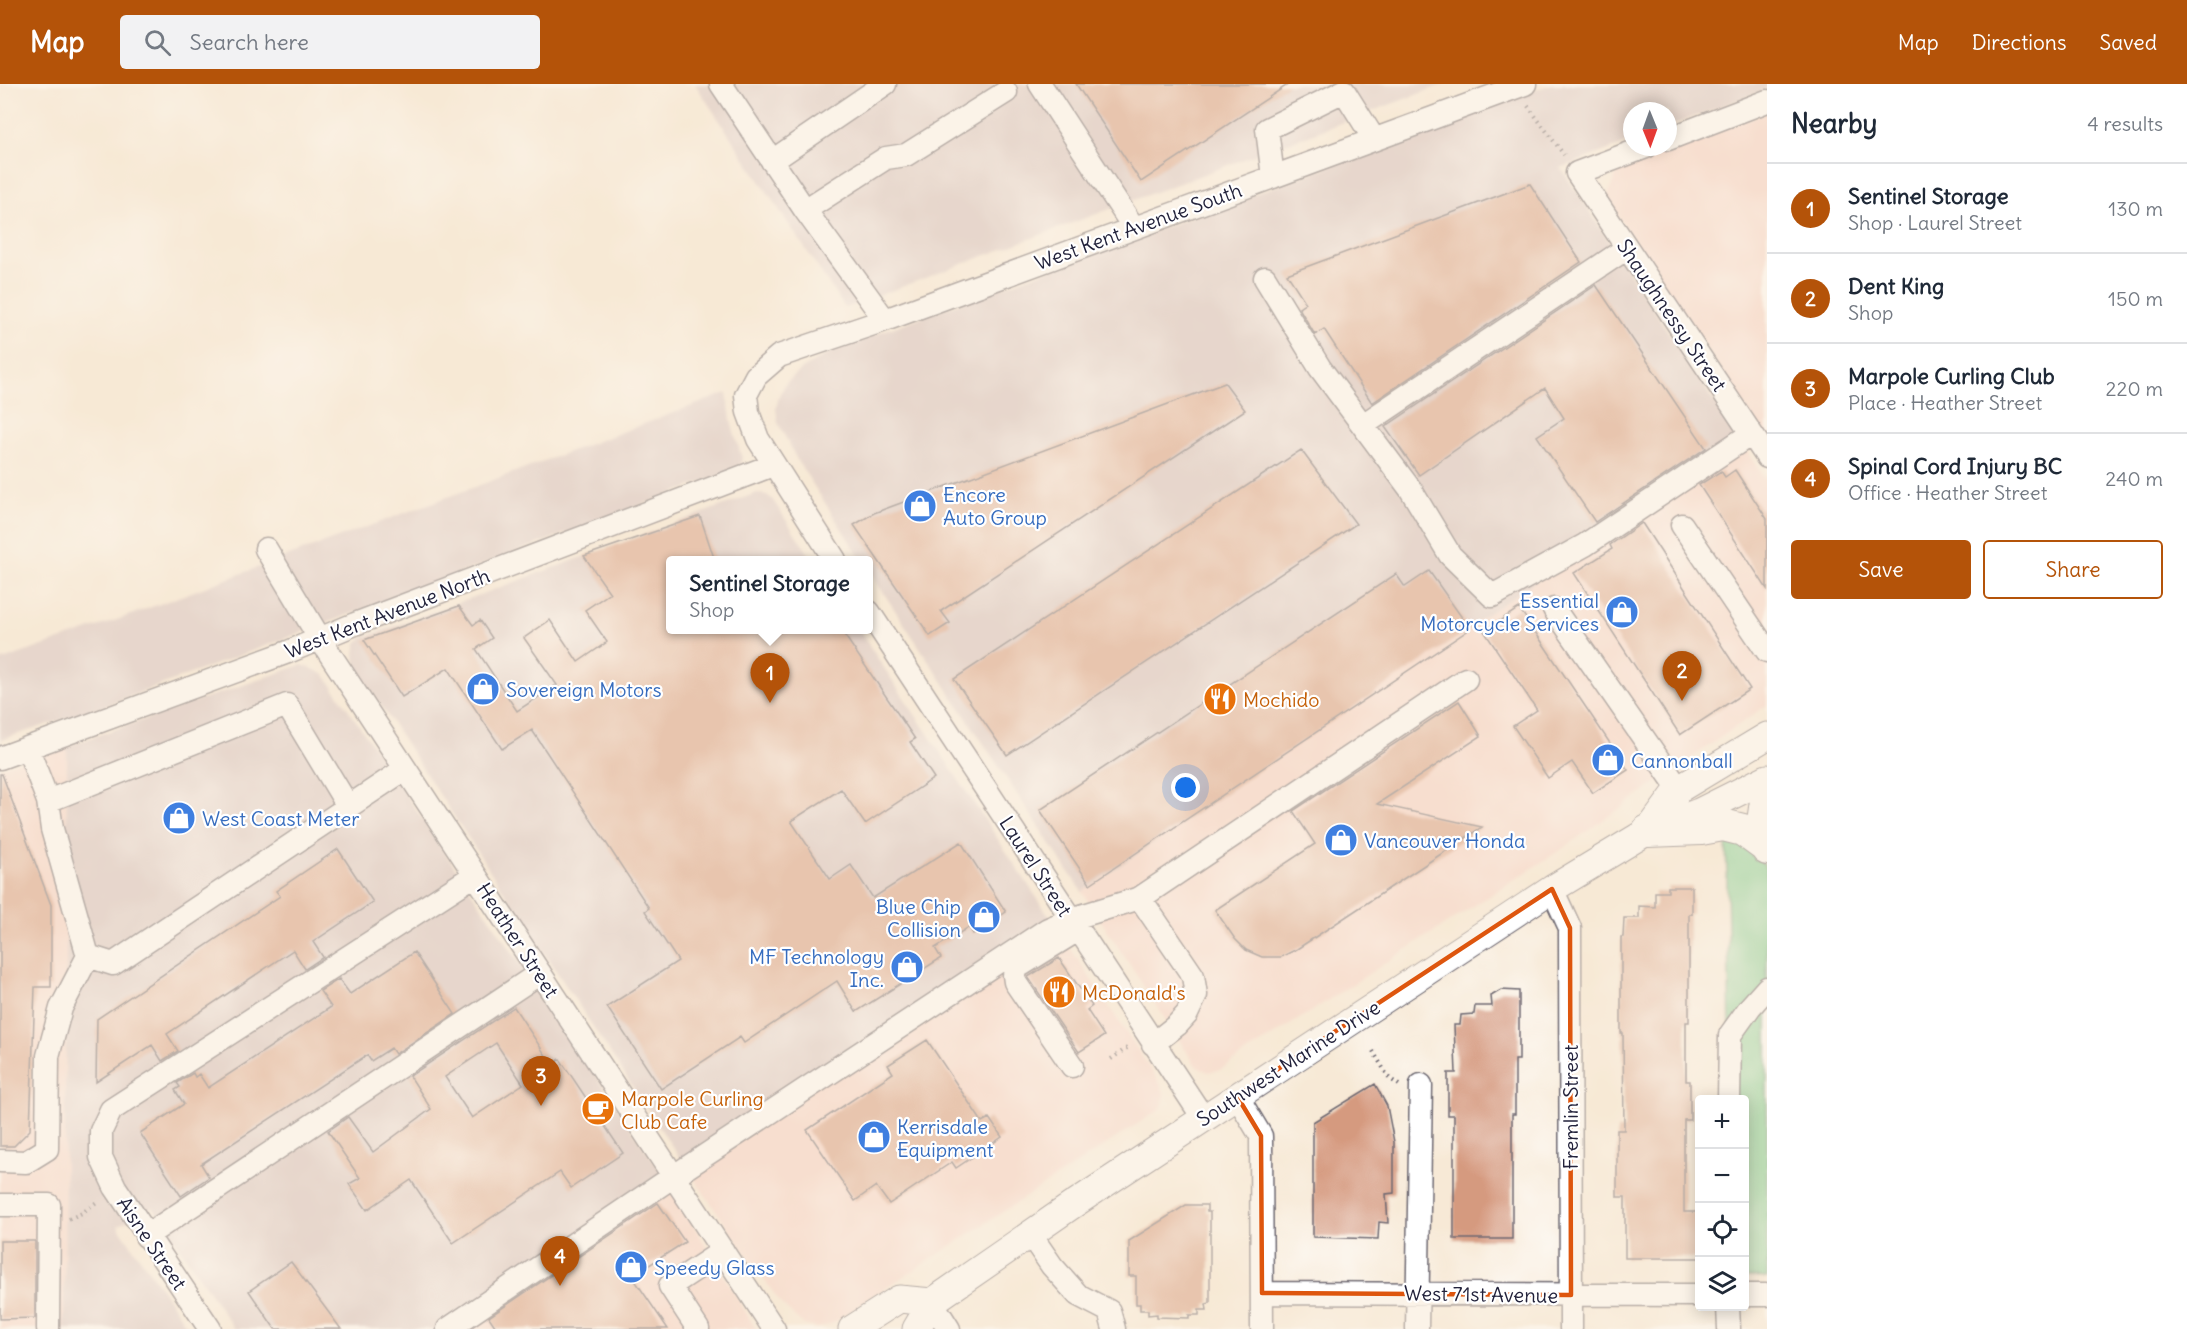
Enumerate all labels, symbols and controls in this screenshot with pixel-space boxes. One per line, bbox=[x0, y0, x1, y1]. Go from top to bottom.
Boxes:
search box bbox=[120, 15, 540, 69]
text: Map bbox=[30, 24, 84, 60]
icon: search bbox=[141, 26, 174, 59]
text: Search here bbox=[189, 28, 309, 56]
text: Map bbox=[1898, 29, 1939, 56]
text: Directions bbox=[1972, 29, 2066, 56]
text: Saved bbox=[2099, 29, 2157, 56]
north arrow bbox=[1623, 102, 1677, 156]
text: Nearby bbox=[1791, 107, 1877, 140]
text: 4 results bbox=[2087, 111, 2163, 136]
street label: West Kent Avenue South bbox=[1031, 177, 1245, 275]
text: Sentinel Storage bbox=[1848, 182, 2009, 210]
text: 1 bbox=[1807, 196, 1814, 221]
text: 130 m bbox=[2108, 196, 2163, 221]
text: Shop · Laurel Street bbox=[1848, 210, 2022, 235]
street label: Shaughnessy Street bbox=[1612, 234, 1732, 396]
text: Dent King bbox=[1848, 272, 1944, 300]
text: 2 bbox=[1805, 286, 1816, 311]
text: 150 m bbox=[2108, 286, 2163, 311]
text: Shop bbox=[1848, 300, 1893, 325]
text: Marpole Curling Club bbox=[1848, 362, 2055, 390]
text: 3 bbox=[1805, 376, 1816, 401]
text: 220 m bbox=[2106, 376, 2163, 401]
text: Place · Heather Street bbox=[1848, 390, 2042, 415]
text: Spinal Cord Injury BC bbox=[1848, 452, 2062, 480]
text: 4 bbox=[1805, 466, 1816, 491]
text: 240 m bbox=[2105, 466, 2163, 491]
text: Office · Heather Street bbox=[1848, 480, 2047, 505]
place label: Encore Auto Group bbox=[943, 482, 1047, 530]
shop icon: Encore Auto Group bbox=[902, 488, 938, 524]
button: Save bbox=[1791, 540, 1971, 599]
button: Share bbox=[1983, 540, 2163, 599]
popup bbox=[666, 556, 873, 634]
street label: West Kent Avenue North bbox=[281, 562, 493, 664]
text: Sentinel Storage bbox=[689, 569, 850, 597]
place label: Essential Motorcycle Services bbox=[1420, 588, 1599, 636]
shop icon: Essential Motorcycle Services bbox=[1604, 594, 1640, 630]
text: Shop bbox=[689, 597, 734, 622]
pin: 2 bbox=[1662, 652, 1702, 701]
pin: 1 bbox=[750, 654, 790, 703]
shop icon: Sovereign Motors bbox=[465, 671, 501, 707]
place label: Sovereign Motors bbox=[506, 677, 662, 702]
restaurant icon: Mochido bbox=[1202, 681, 1238, 717]
place label: Mochido bbox=[1243, 687, 1320, 712]
shop icon: Cannonball bbox=[1590, 742, 1626, 778]
place label: Cannonball bbox=[1631, 748, 1733, 773]
your location bbox=[1171, 773, 1200, 802]
shop icon: West Coast Meter bbox=[161, 800, 197, 836]
place label: West Coast Meter bbox=[202, 806, 359, 831]
street label: Laurel Street bbox=[994, 811, 1078, 921]
shop icon: Vancouver Honda bbox=[1323, 822, 1359, 858]
place label: Vancouver Honda bbox=[1364, 828, 1525, 853]
street label: Heather Street bbox=[472, 878, 565, 1002]
place label: Blue Chip Collision bbox=[876, 894, 961, 942]
shop icon: Blue Chip Collision bbox=[966, 899, 1002, 935]
place label: MF Technology Inc. bbox=[749, 944, 884, 992]
shop icon: MF Technology Inc. bbox=[889, 949, 925, 985]
restaurant icon: McDonald's bbox=[1041, 974, 1077, 1010]
place label: McDonald's bbox=[1082, 980, 1186, 1005]
street label: Southwest Marine Drive bbox=[1192, 994, 1384, 1132]
street label: Fremlin Street bbox=[1558, 1044, 1583, 1170]
pin: 3 bbox=[522, 1056, 560, 1106]
place label: Marpole Curling Club Cafe bbox=[621, 1086, 764, 1134]
cafe icon: Marpole Curling Club Cafe bbox=[580, 1091, 616, 1127]
map controls bbox=[1695, 1095, 1749, 1311]
button: + bbox=[1695, 1095, 1749, 1149]
place label: Kerrisdale Equipment bbox=[897, 1114, 994, 1162]
shop icon: Kerrisdale Equipment bbox=[856, 1119, 892, 1155]
button: − bbox=[1695, 1149, 1749, 1203]
street label: Aisne Street bbox=[112, 1192, 192, 1295]
button: locate bbox=[1695, 1203, 1749, 1257]
pin: 4 bbox=[540, 1236, 580, 1286]
shop icon: Speedy Glass bbox=[613, 1249, 649, 1285]
place label: Speedy Glass bbox=[654, 1255, 775, 1280]
button: layers bbox=[1695, 1257, 1749, 1311]
street label: West 71st Avenue bbox=[1404, 1280, 1558, 1308]

